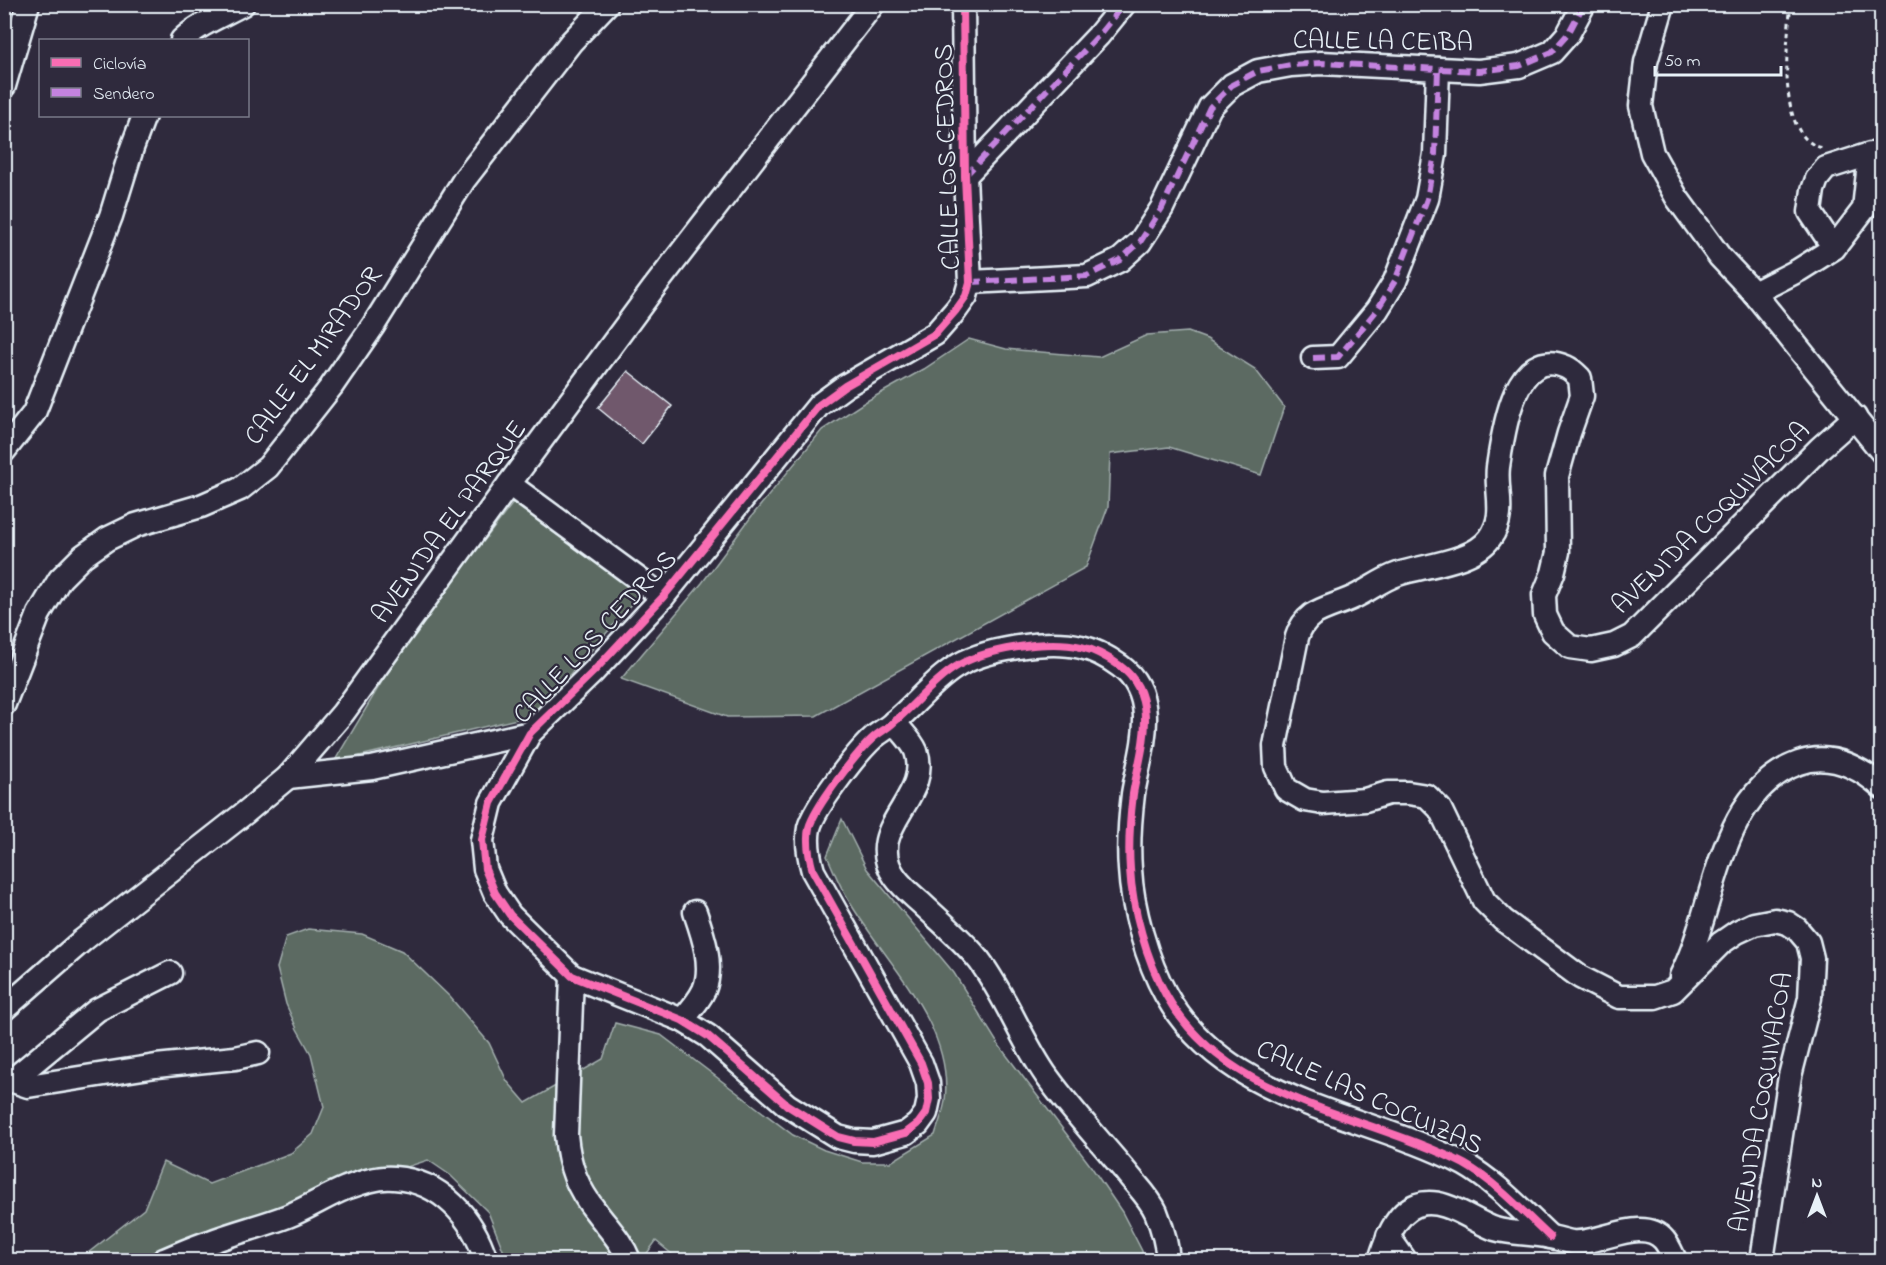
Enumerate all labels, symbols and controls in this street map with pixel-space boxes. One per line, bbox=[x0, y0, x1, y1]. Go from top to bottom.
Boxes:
street label: CALLE LA CEIBA bbox=[1292, 21, 1473, 64]
legend bbox=[39, 39, 249, 117]
scale bar bbox=[1655, 39, 1781, 77]
street label: CALLE LOS CEDROS bbox=[925, 43, 972, 271]
text: 50 m bbox=[1664, 49, 1701, 75]
text: Ciclovía bbox=[93, 52, 146, 78]
text: Sendero bbox=[93, 82, 155, 108]
street label: CALLE EL MIRADOR bbox=[236, 259, 392, 454]
street label: AVENIDA EL PARQUE bbox=[363, 413, 537, 632]
street label: AVENIDA COQUIVACOA bbox=[1603, 413, 1820, 624]
street label: CALLE LOS CEDROS bbox=[504, 542, 687, 734]
street label: AVENIDA COQUIVACOA bbox=[1720, 969, 1805, 1236]
street label: CALLE LAS COCUIZAS bbox=[1249, 1031, 1489, 1166]
north arrow bbox=[1787, 1166, 1847, 1226]
text: N bbox=[1812, 1171, 1823, 1195]

